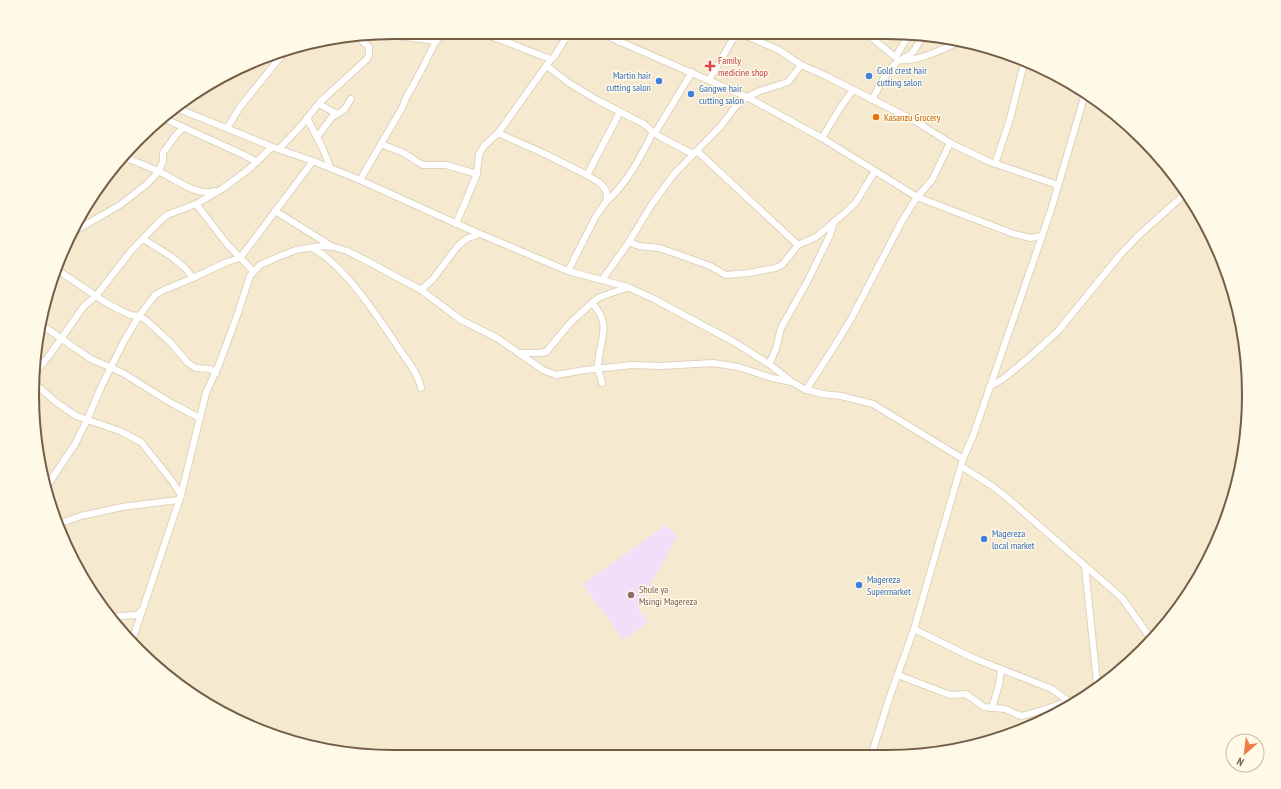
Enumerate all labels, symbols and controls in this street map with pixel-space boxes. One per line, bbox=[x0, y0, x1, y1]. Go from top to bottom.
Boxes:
place label: Family medicine shop bbox=[718, 54, 768, 79]
marker: Family medicine shop bbox=[705, 61, 715, 71]
place label: Gold crest hair cutting salon bbox=[877, 64, 927, 89]
place label: Martin hair cutting salon bbox=[606, 69, 651, 94]
marker: Gold crest hair cutting salon bbox=[864, 71, 874, 81]
marker: Martin hair cutting salon bbox=[654, 76, 664, 86]
place label: Gangwe hair cutting salon bbox=[699, 82, 744, 107]
marker: Gangwe hair cutting salon bbox=[686, 89, 696, 99]
place label: Kasanzu Grocery bbox=[884, 111, 941, 124]
marker: Kasanzu Grocery bbox=[871, 112, 881, 122]
place label: Magereza local market bbox=[992, 527, 1035, 552]
marker: Magereza local market bbox=[979, 534, 989, 544]
place label: Magereza Supermarket bbox=[867, 573, 911, 598]
marker: Magereza Supermarket bbox=[854, 580, 864, 590]
place label: Shule ya Msingi Magereza bbox=[639, 583, 697, 608]
marker: Shule ya Msingi Magereza bbox=[626, 590, 636, 600]
north arrow bbox=[1225, 733, 1265, 773]
text: N bbox=[1234, 754, 1246, 769]

